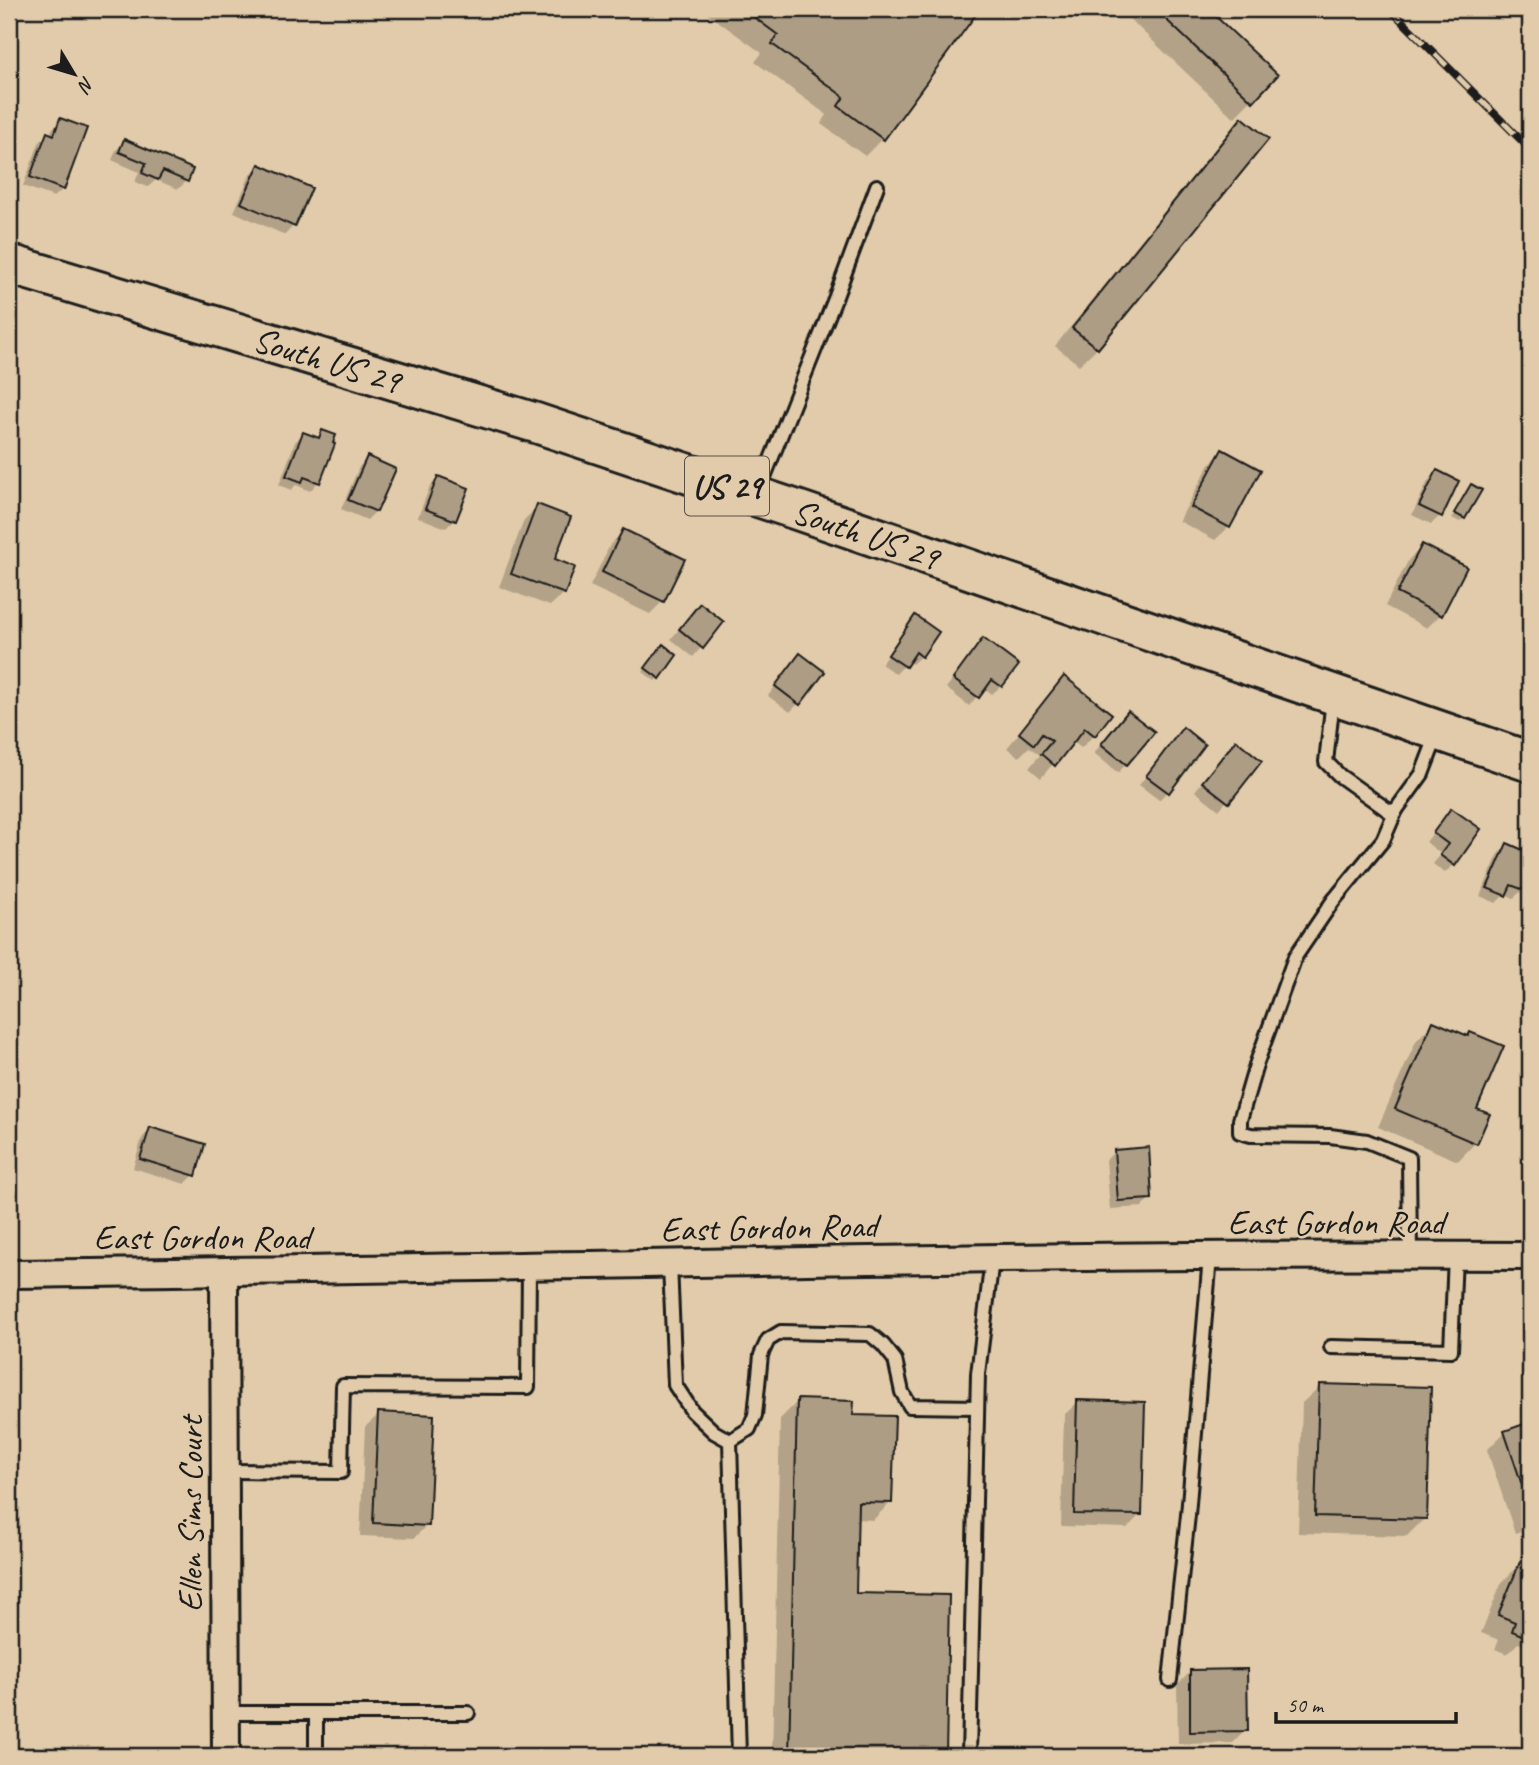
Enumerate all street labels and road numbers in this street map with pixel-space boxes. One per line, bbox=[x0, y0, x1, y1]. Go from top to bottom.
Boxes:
street label: South US 29 bbox=[248, 317, 409, 405]
road number: US 29 bbox=[685, 457, 769, 516]
street label: South US 29 bbox=[787, 488, 948, 582]
street label: East Gordon Road bbox=[1228, 1200, 1450, 1245]
street label: East Gordon Road bbox=[660, 1203, 883, 1252]
street label: East Gordon Road bbox=[94, 1215, 316, 1260]
street label: Ellen Sims Court bbox=[168, 1413, 213, 1612]

